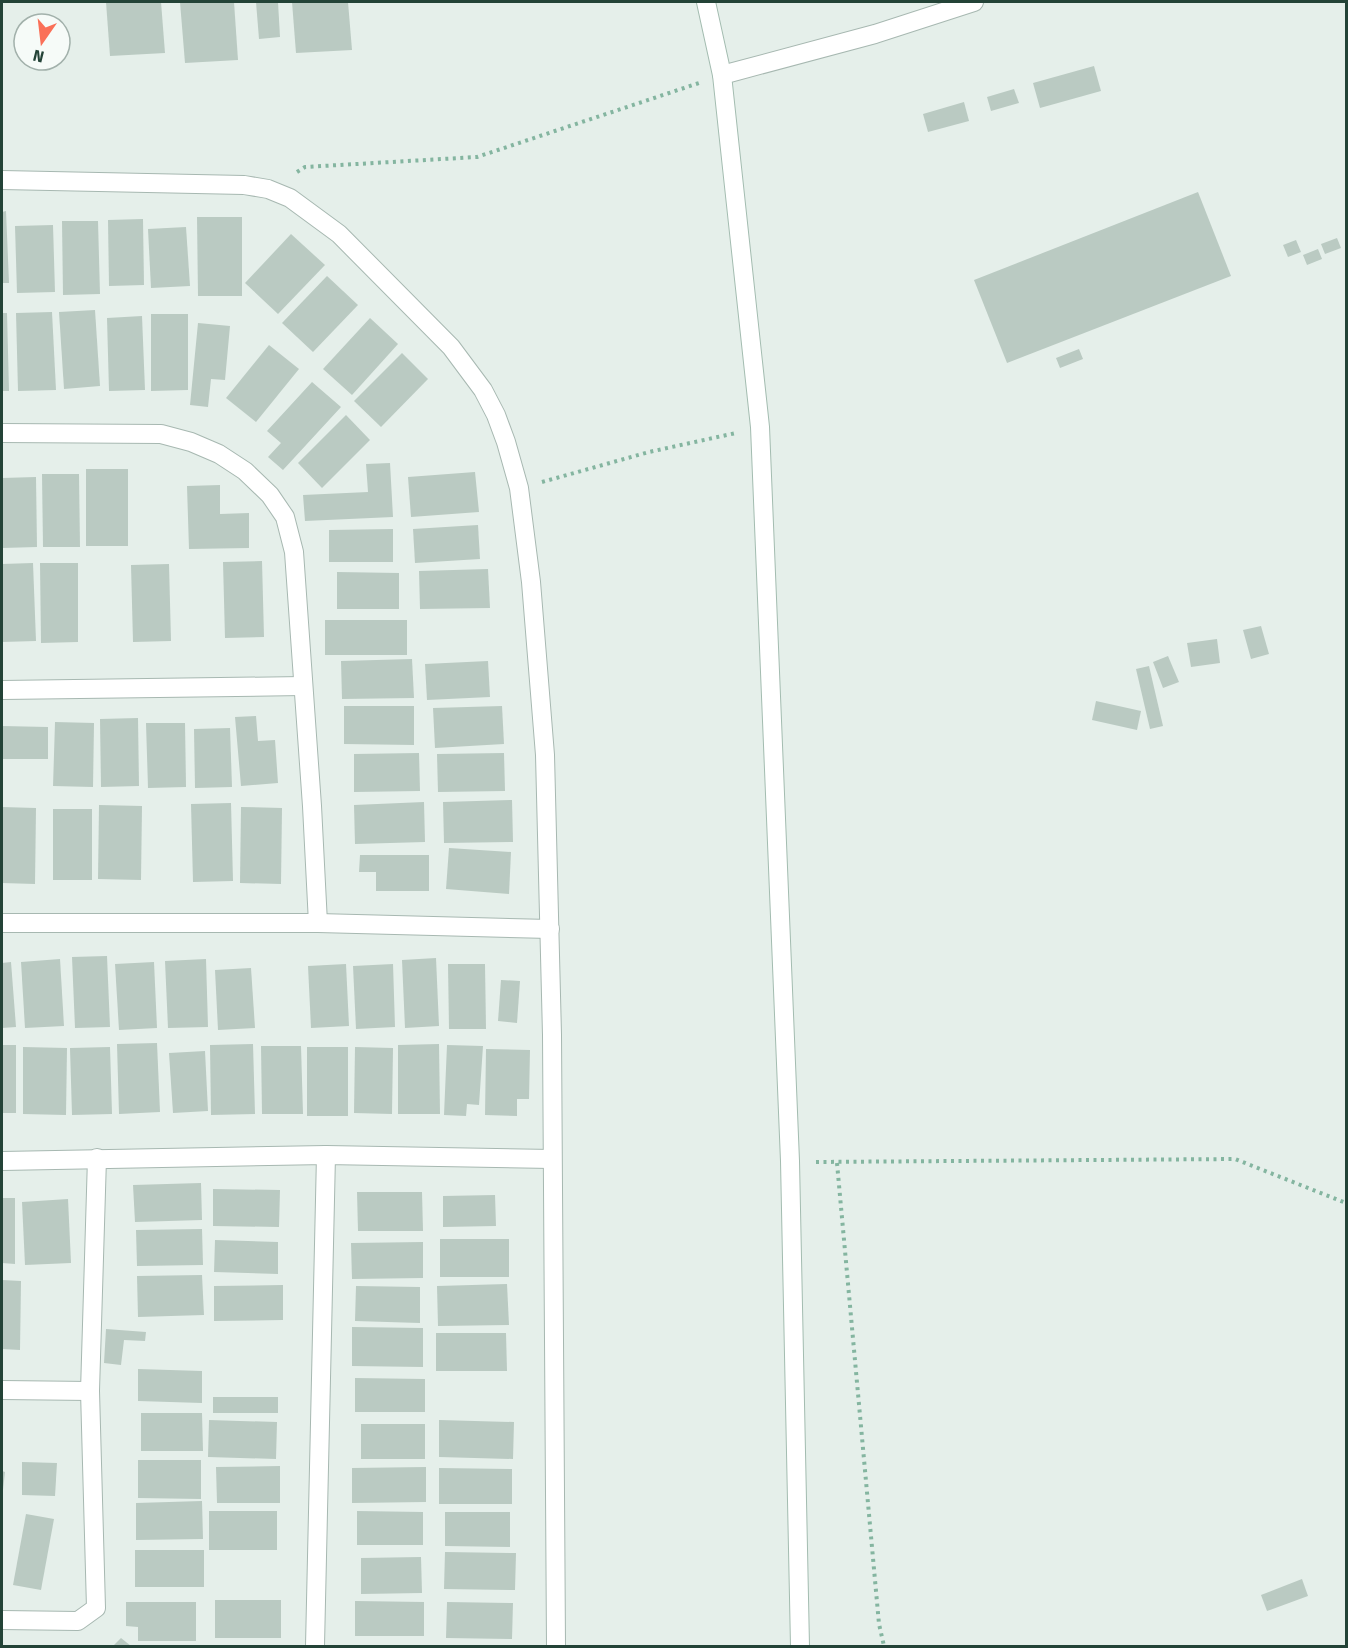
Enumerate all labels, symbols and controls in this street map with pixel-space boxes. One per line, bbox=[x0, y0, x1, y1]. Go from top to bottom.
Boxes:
north arrow bbox=[12, 12, 72, 72]
text: N bbox=[31, 46, 46, 67]

